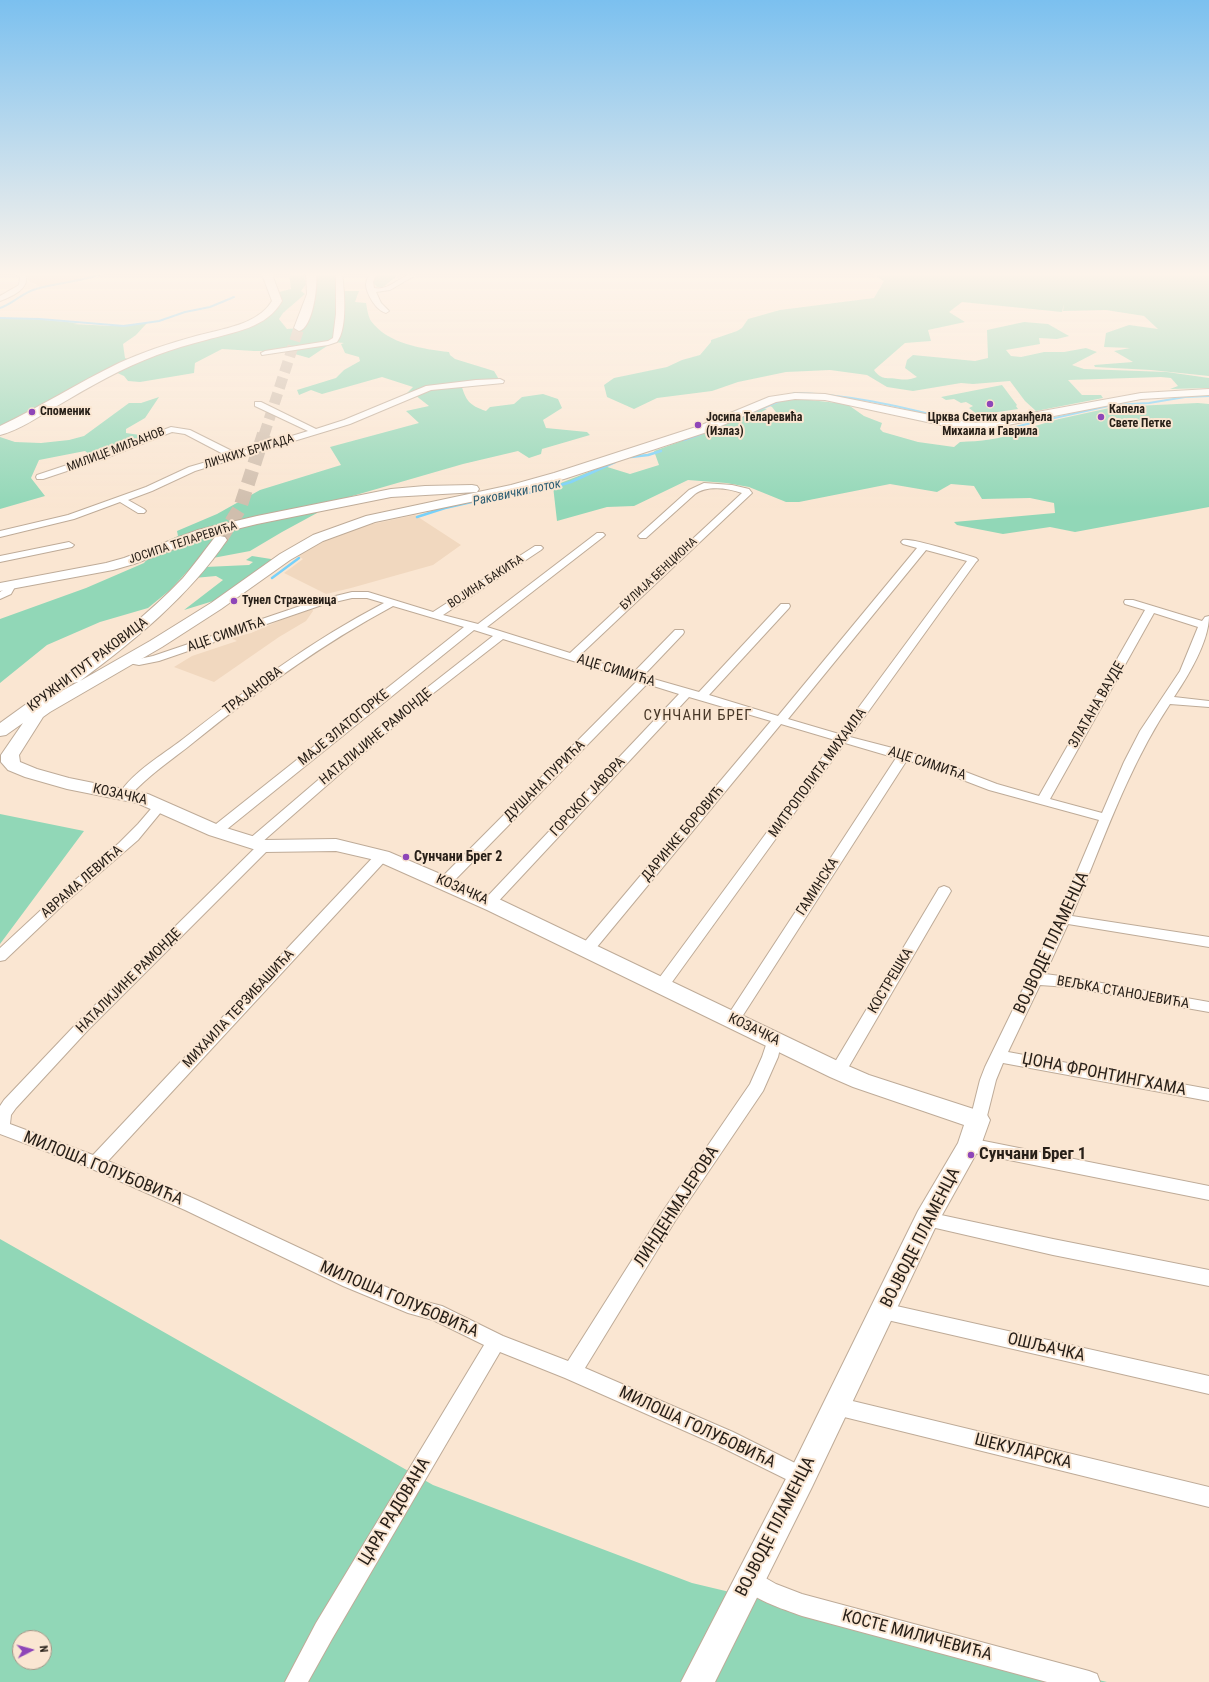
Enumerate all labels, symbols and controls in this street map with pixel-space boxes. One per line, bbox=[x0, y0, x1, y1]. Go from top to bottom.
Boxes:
marker: Црква Светих арханђела Михаила и Гаврила bbox=[985, 399, 995, 409]
place label: Капела Свете Петке bbox=[1109, 403, 1171, 431]
place label: Споменик bbox=[40, 405, 91, 419]
marker: Споменик bbox=[27, 407, 37, 417]
place label: Јосипа Теларевића (Излаз) bbox=[706, 411, 802, 439]
place label: Црква Светих арханђела Михаила и Гаврила bbox=[928, 411, 1052, 439]
marker: Капела Свете Петке bbox=[1096, 412, 1106, 422]
marker: Јосипа Теларевића (Излаз) bbox=[693, 420, 703, 430]
street label: МИЛИЦЕ МИЉАНОВ bbox=[65, 425, 167, 475]
street label: ЛИЧКИХ БРИГАДА bbox=[202, 432, 296, 472]
water label: Раковички поток bbox=[472, 476, 562, 510]
street label: ЈОСИПА ТЕЛАРЕВИЋА bbox=[127, 519, 239, 567]
street label: БУЛИЈА БЕНЦИОНА bbox=[618, 535, 700, 613]
street label: ВОЈИНА БАКИЋА bbox=[446, 552, 526, 612]
place label: Тунел Стражевица bbox=[242, 594, 337, 608]
marker: Тунел Стражевица bbox=[229, 596, 239, 606]
street label: КРУЖНИ ПУТ РАКОВИЦА bbox=[25, 614, 151, 716]
street label: АЦЕ СИМИЋА bbox=[185, 614, 267, 656]
street label: АЦЕ СИМИЋА bbox=[575, 651, 657, 691]
street label: ЗЛАТАНА ВАУДЕ bbox=[1065, 659, 1129, 751]
street label: ТРАЈАНОВА bbox=[220, 663, 286, 719]
street label: НАТАЛИЈИНЕ РАМОНДЕ bbox=[316, 685, 436, 789]
street label: МАЈЕ ЗЛАТОГОРКЕ bbox=[295, 686, 393, 770]
street label: МИТРОПОЛИТА МИХАИЛА bbox=[766, 705, 870, 841]
district label: СУНЧАНИ БРЕГ bbox=[644, 707, 752, 725]
street label: ДУШАНА ПУРИЋА bbox=[501, 737, 589, 825]
street label: АЦЕ СИМИЋА bbox=[886, 744, 968, 784]
street label: ГОРСКОГ ЈАВОРА bbox=[547, 754, 629, 840]
street label: КОЗАЧКА bbox=[91, 781, 149, 809]
street label: ДАРИНКЕ БОРОВИЋ bbox=[638, 783, 728, 885]
street label: АВРАМА ЛЕВИЋА bbox=[38, 842, 126, 922]
place label: Сунчани Брег 2 bbox=[414, 849, 502, 865]
marker: Сунчани Брег 2 bbox=[401, 852, 411, 862]
street label: ГАМИНСКА bbox=[793, 855, 843, 919]
street label: ВОЈВОДЕ ПЛАМЕНЦА bbox=[1010, 869, 1094, 1017]
street label: КОЗАЧКА bbox=[433, 871, 491, 909]
street label: НАТАЛИЈИНЕ РАМОНДЕ bbox=[73, 925, 185, 1037]
street label: КОСТРЕШКА bbox=[865, 945, 917, 1017]
street label: МИХАИЛА ТЕРЗИБАШИЋА bbox=[180, 946, 298, 1072]
street label: ВЕЉКА СТАНОЈЕВИЋА bbox=[1055, 973, 1191, 1013]
street label: КОЗАЧКА bbox=[725, 1010, 783, 1050]
street label: ЏОНА ФРОНТИНГХАМА bbox=[1020, 1049, 1188, 1101]
street label: МИЛОША ГОЛУБОВИЋА bbox=[20, 1128, 186, 1210]
street label: ЛИНДЕНМАЈЕРОВА bbox=[630, 1143, 724, 1271]
place label: Сунчани Брег 1 bbox=[979, 1145, 1086, 1165]
marker: Сунчани Брег 1 bbox=[966, 1150, 976, 1160]
street label: ВОЈВОДЕ ПЛАМЕНЦА bbox=[877, 1165, 965, 1311]
street label: МИЛОША ГОЛУБОВИЋА bbox=[317, 1257, 481, 1343]
street label: ОШЉАЧКА bbox=[1005, 1329, 1087, 1367]
street label: МИЛОША ГОЛУБОВИЋА bbox=[615, 1383, 779, 1473]
street label: ШЕКУЛАРСКА bbox=[972, 1430, 1074, 1474]
street label: ВОЈВОДЕ ПЛАМЕНЦА bbox=[732, 1454, 820, 1600]
street label: ЦАРА РАДОВАНА bbox=[355, 1455, 435, 1569]
street label: КОСТЕ МИЛИЧЕВИЋА bbox=[840, 1606, 994, 1666]
north arrow bbox=[12, 1630, 52, 1670]
text: N bbox=[37, 1645, 50, 1653]

